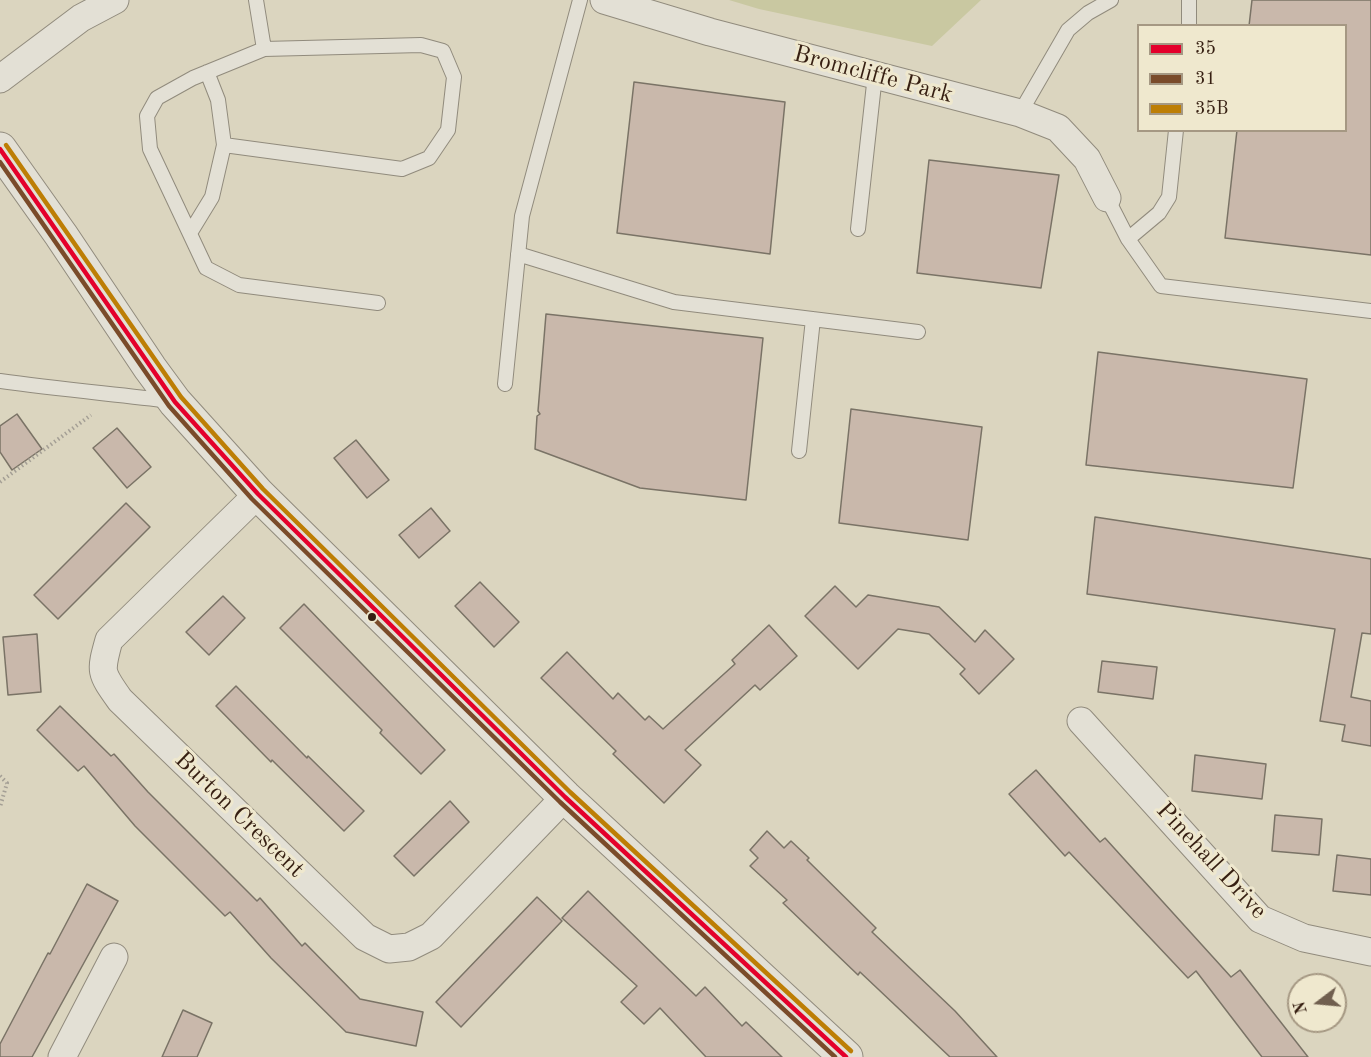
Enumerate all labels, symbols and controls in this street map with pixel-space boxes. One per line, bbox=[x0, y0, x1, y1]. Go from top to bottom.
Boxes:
legend bbox=[1137, 24, 1347, 132]
street label: Bromcliffe Park bbox=[790, 40, 956, 110]
text: 35 bbox=[1195, 40, 1216, 58]
text: 31 bbox=[1195, 70, 1216, 88]
text: 35B bbox=[1195, 100, 1228, 118]
unlabelled marker bbox=[366, 611, 378, 623]
street label: Burton Crescent bbox=[168, 746, 310, 884]
street label: Pinehall Drive bbox=[1150, 797, 1272, 925]
north arrow bbox=[1287, 973, 1347, 1033]
text: N bbox=[1292, 999, 1311, 1016]

